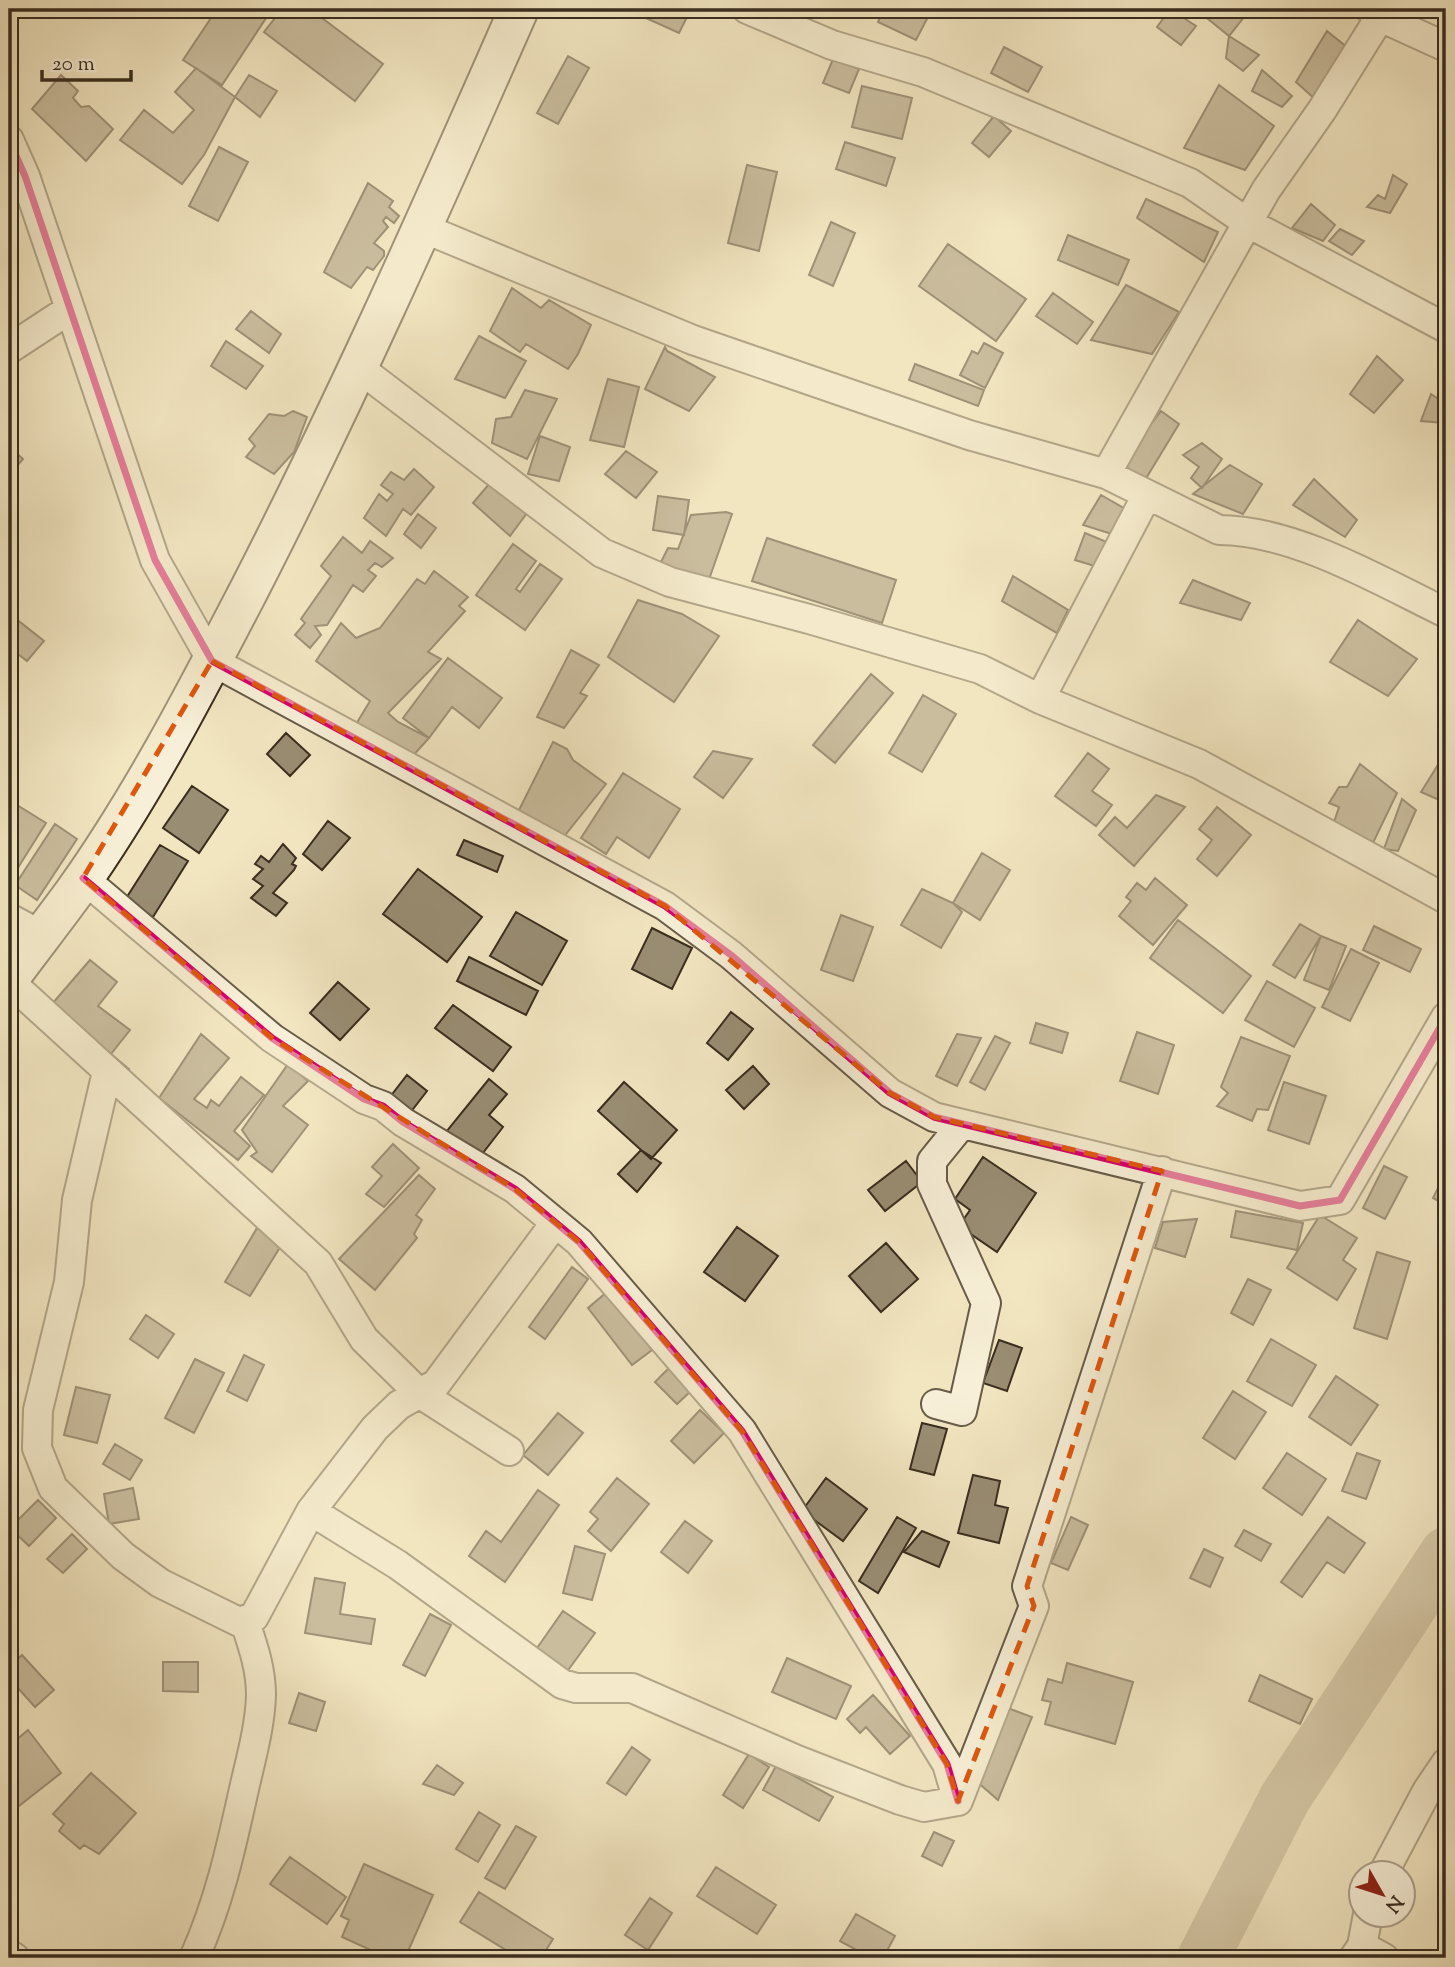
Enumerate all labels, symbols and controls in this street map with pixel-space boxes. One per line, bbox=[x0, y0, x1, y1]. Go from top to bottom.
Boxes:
scale bar bbox=[42, 38, 131, 82]
text: 20 m bbox=[52, 50, 95, 80]
north arrow bbox=[1346, 1858, 1416, 1928]
text: N bbox=[1378, 1889, 1409, 1918]

